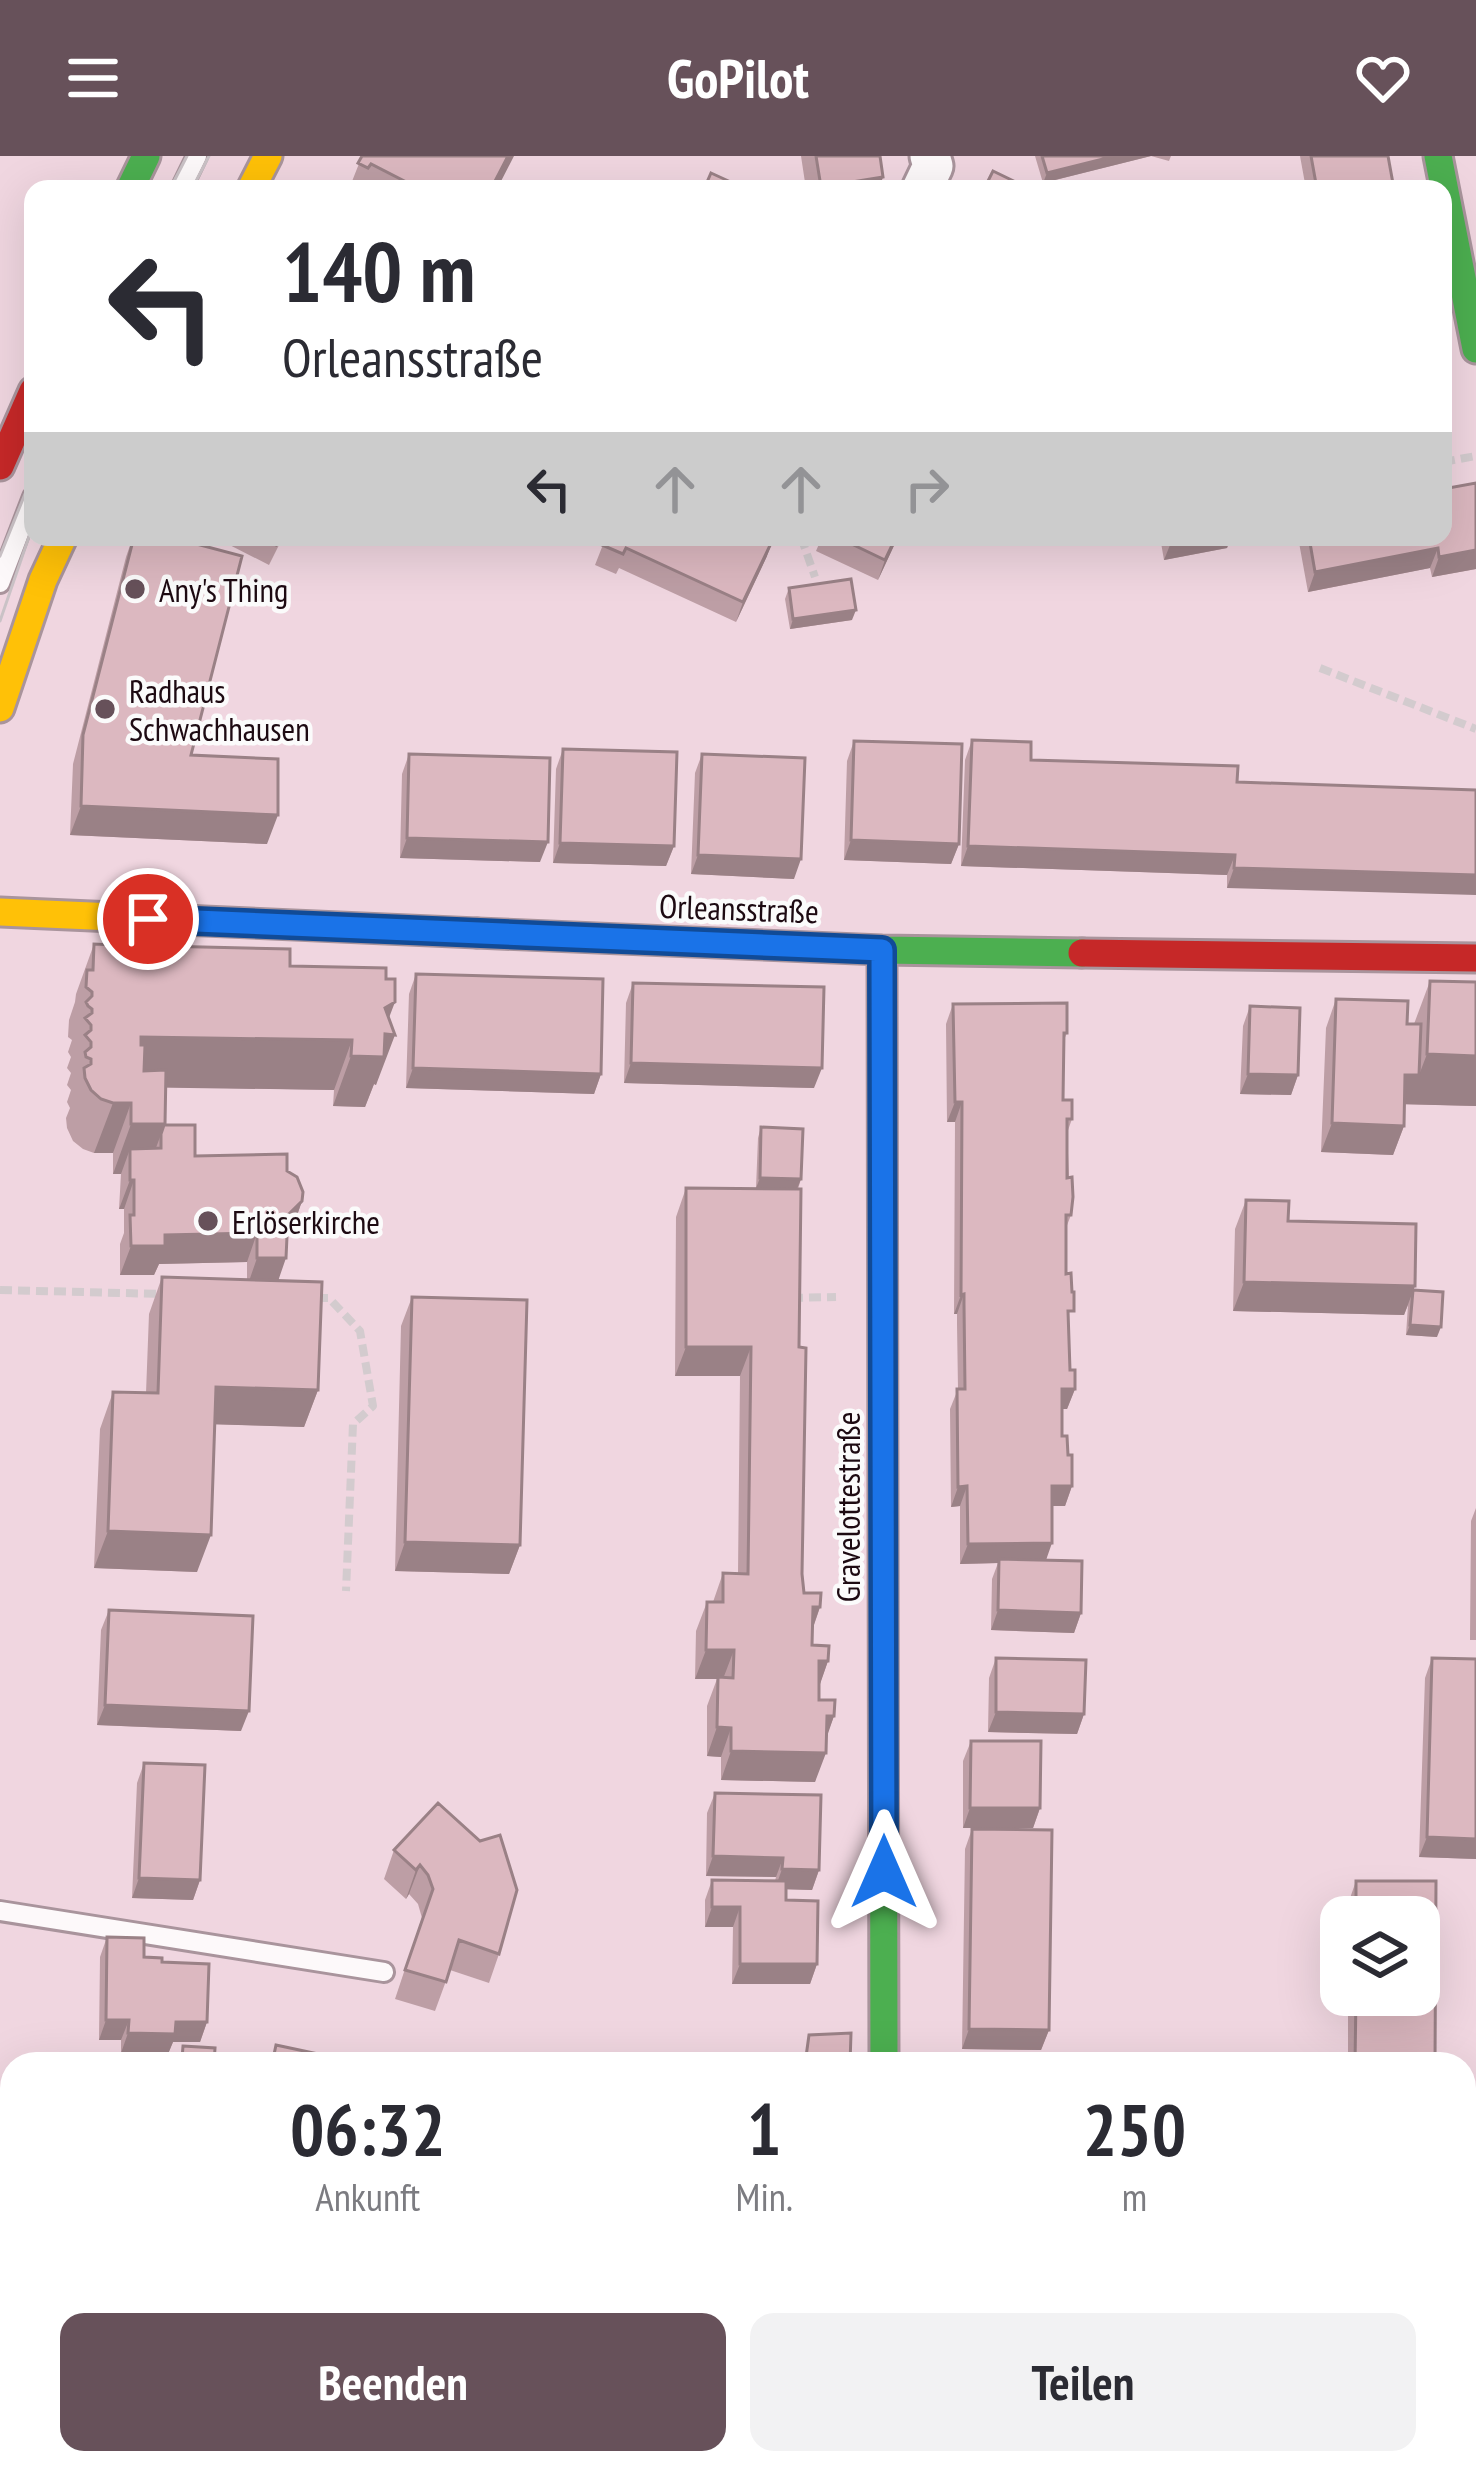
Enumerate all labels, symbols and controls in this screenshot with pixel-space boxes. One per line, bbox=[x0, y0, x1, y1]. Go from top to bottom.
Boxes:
text: GoPilot bbox=[667, 43, 809, 113]
icon: menu bbox=[60, 45, 126, 111]
icon: heart bbox=[1350, 45, 1416, 111]
text: 140 m bbox=[282, 216, 475, 325]
icon: left bbox=[84, 228, 240, 384]
text: Orleansstraße bbox=[282, 322, 543, 392]
icon: left bbox=[516, 456, 582, 522]
icon: ahead bbox=[642, 456, 708, 522]
icon: ahead bbox=[768, 456, 834, 522]
icon: right bbox=[894, 456, 960, 522]
place label: Any's Thing bbox=[159, 568, 288, 611]
marker: Any's Thing bbox=[122, 576, 148, 602]
place label: Radhaus Schwachhausen bbox=[129, 669, 310, 750]
marker: Radhaus Schwachhausen bbox=[92, 696, 118, 722]
pin bbox=[97, 868, 199, 970]
street label: Orleansstraße bbox=[659, 884, 819, 932]
icon: arrive bbox=[115, 886, 181, 952]
place label: Erlöserkirche bbox=[232, 1200, 380, 1243]
marker: Erlöserkirche bbox=[195, 1208, 221, 1234]
street label: Gravelottestraße bbox=[826, 1412, 869, 1602]
position arrow bbox=[821, 1809, 947, 1935]
map controls bbox=[1320, 1896, 1440, 2016]
button: layers bbox=[1320, 1896, 1440, 2016]
text: 06:32 bbox=[290, 2082, 446, 2175]
text: 1 bbox=[747, 2082, 781, 2175]
text: 250 bbox=[1083, 2082, 1186, 2175]
text: Ankunft bbox=[315, 2171, 420, 2222]
text: Min. bbox=[736, 2171, 793, 2222]
text: m bbox=[1122, 2171, 1147, 2222]
button: Beenden bbox=[60, 2313, 726, 2451]
button: Teilen bbox=[750, 2313, 1416, 2451]

